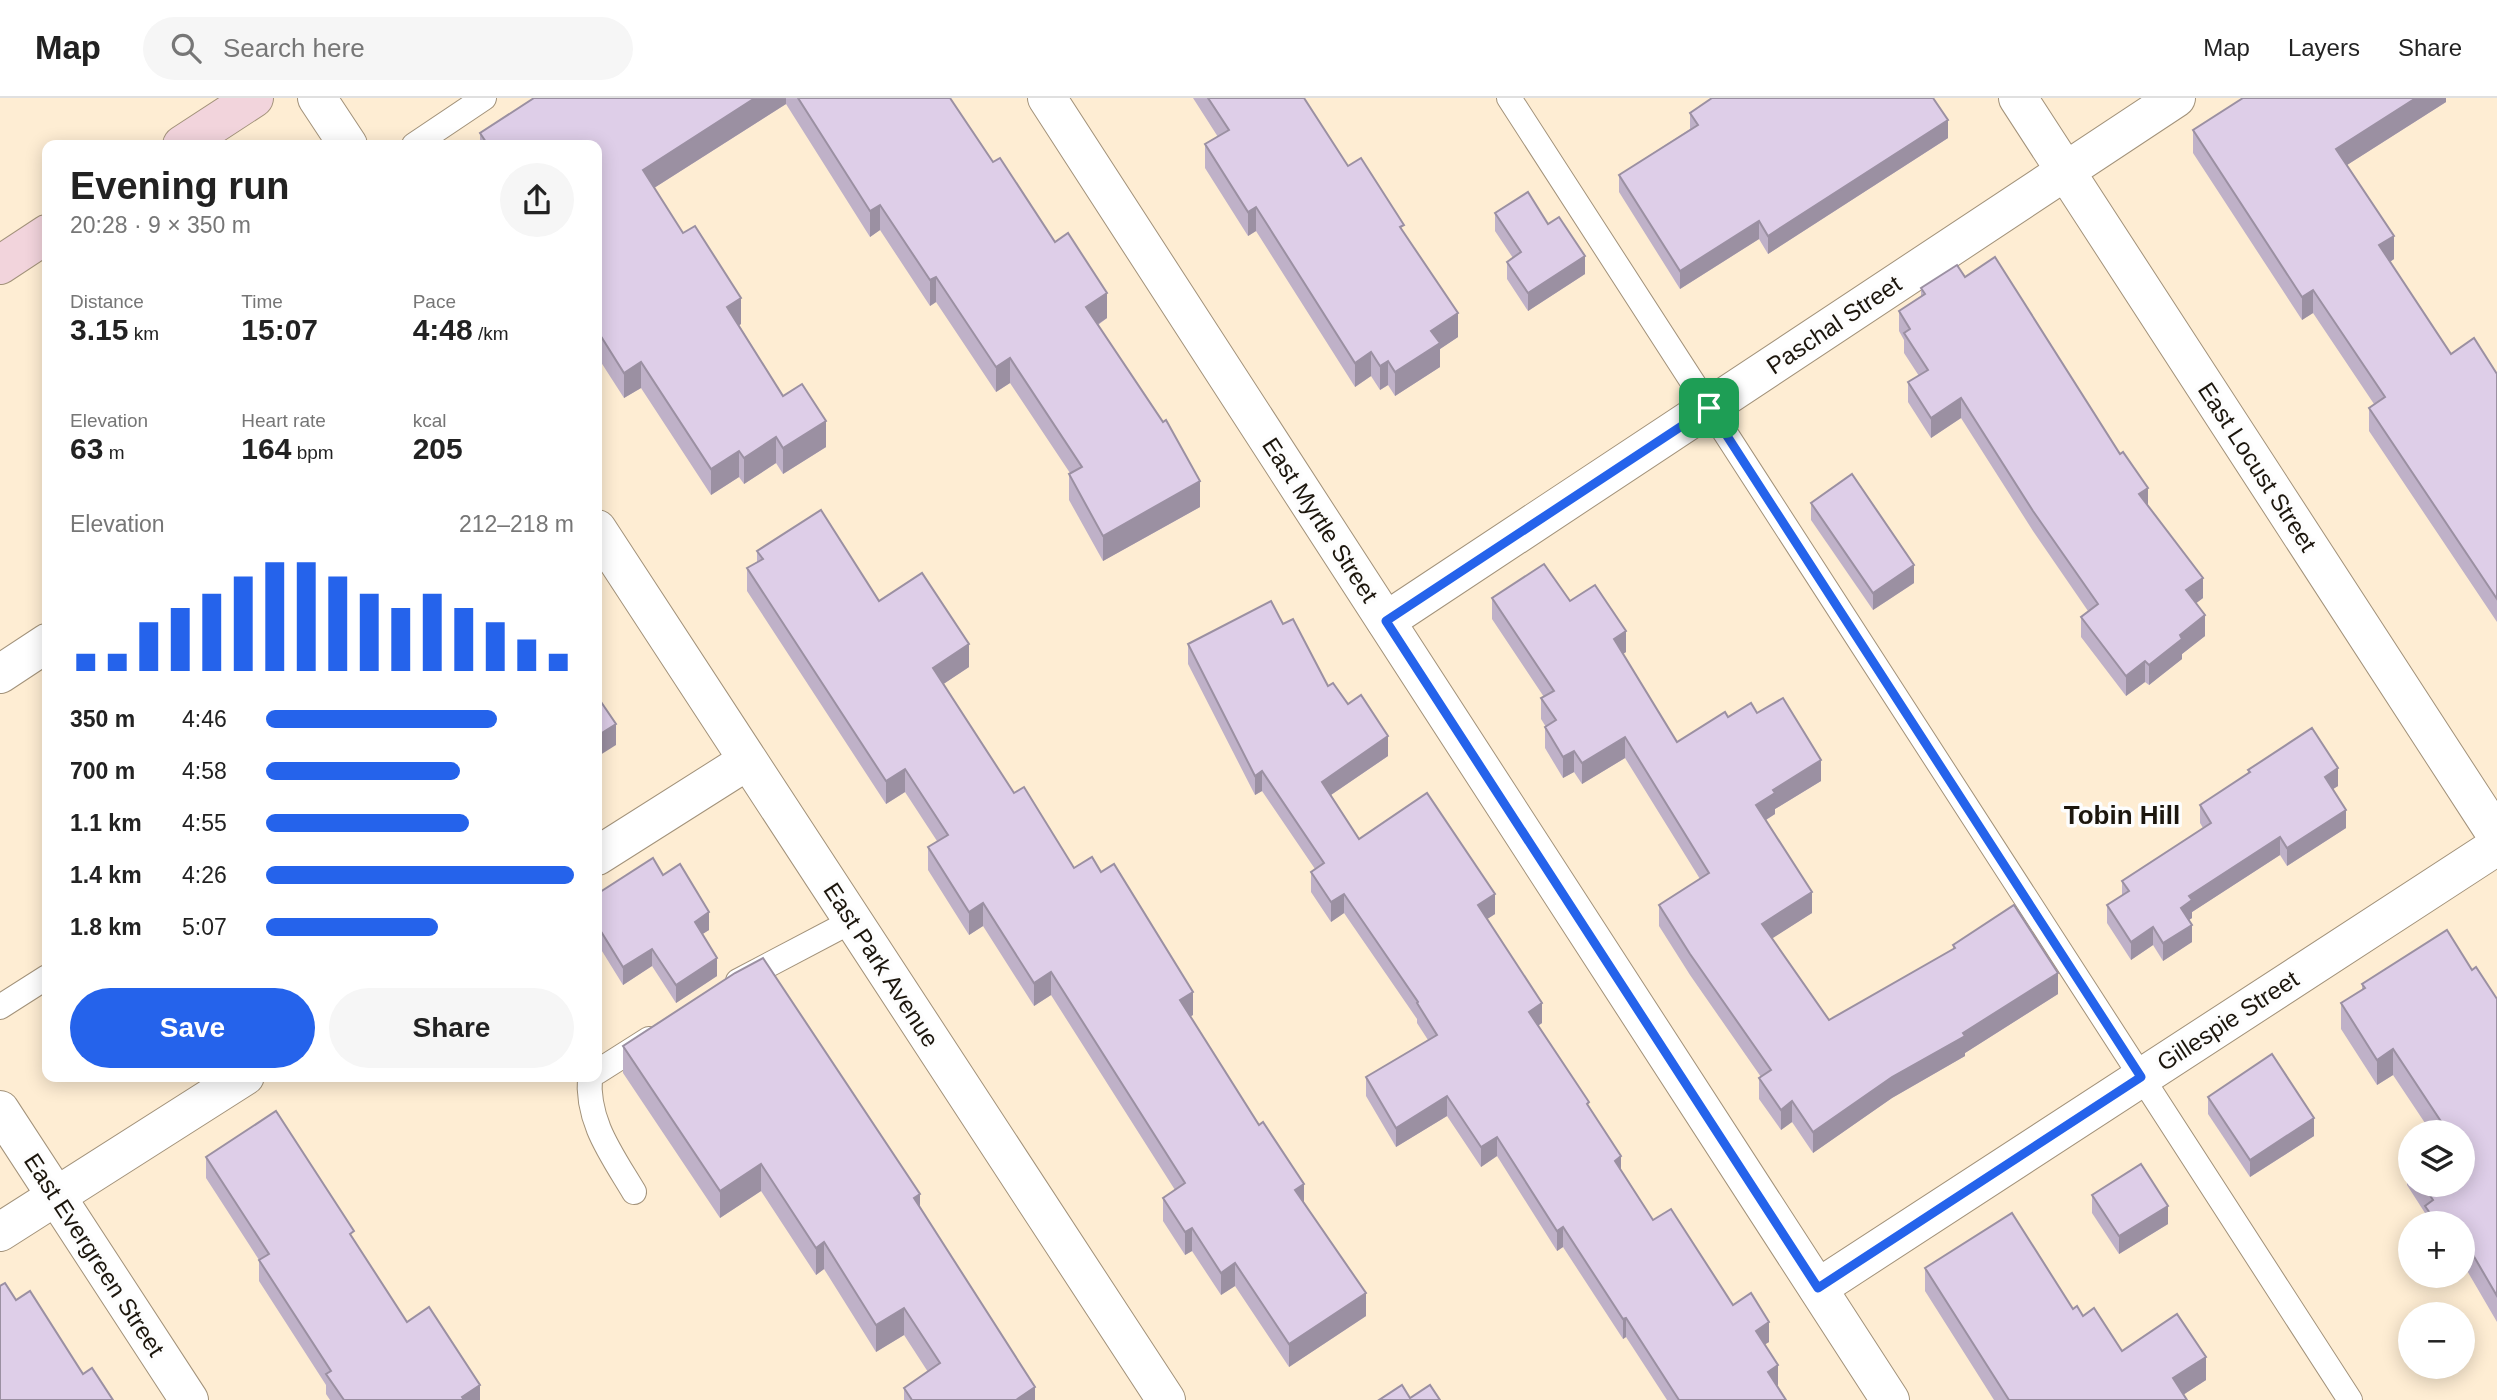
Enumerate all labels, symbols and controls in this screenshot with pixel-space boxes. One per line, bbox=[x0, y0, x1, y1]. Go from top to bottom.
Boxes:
search box bbox=[143, 17, 633, 80]
text: Map bbox=[35, 29, 101, 66]
icon: search bbox=[167, 29, 205, 67]
text: Search here bbox=[223, 33, 365, 63]
text: Map bbox=[2203, 34, 2250, 61]
text: Layers bbox=[2288, 34, 2360, 61]
text: Share bbox=[2398, 34, 2462, 61]
button: share bbox=[500, 163, 574, 237]
text: Evening run bbox=[70, 165, 290, 207]
text: 20:28 · 9 × 350 m bbox=[70, 212, 251, 238]
street label: Paschal Street bbox=[1761, 270, 1906, 379]
text: Distance bbox=[70, 291, 144, 312]
text: Time bbox=[241, 291, 283, 312]
text: Pace bbox=[413, 291, 456, 312]
text: 3.15 bbox=[70, 313, 128, 346]
text: 15:07 bbox=[241, 313, 318, 346]
text: 4:48 bbox=[413, 313, 473, 346]
text: km bbox=[128, 323, 159, 344]
text: /km bbox=[473, 323, 509, 344]
street label: East Locust Street bbox=[2193, 377, 2322, 557]
pin bbox=[1679, 378, 1739, 438]
icon: arrive bbox=[1690, 389, 1728, 427]
text: Elevation bbox=[70, 410, 148, 431]
text: Heart rate bbox=[241, 410, 326, 431]
text: kcal bbox=[413, 410, 446, 431]
text: 63 bbox=[70, 432, 103, 465]
text: 164 bbox=[241, 432, 291, 465]
text: 205 bbox=[413, 432, 463, 465]
street label: East Myrtle Street bbox=[1257, 432, 1384, 607]
text: m bbox=[103, 442, 124, 463]
text: bpm bbox=[291, 442, 334, 463]
text: Elevation bbox=[70, 511, 165, 537]
text: 212–218 m bbox=[459, 511, 574, 537]
text: 350 m bbox=[70, 706, 135, 732]
text: 4:46 bbox=[182, 706, 227, 732]
text: 700 m bbox=[70, 758, 135, 784]
text: 4:58 bbox=[182, 758, 227, 784]
district label: Tobin Hill bbox=[2064, 800, 2180, 830]
text: 1.1 km bbox=[70, 810, 142, 836]
text: 4:55 bbox=[182, 810, 227, 836]
text: 1.4 km bbox=[70, 862, 142, 888]
text: 4:26 bbox=[182, 862, 227, 888]
street label: East Park Avenue bbox=[818, 878, 945, 1052]
text: 1.8 km bbox=[70, 914, 142, 940]
text: 5:07 bbox=[182, 914, 227, 940]
street label: Gillespie Street bbox=[2152, 965, 2304, 1076]
button: Save bbox=[70, 988, 315, 1068]
button: Share bbox=[329, 988, 574, 1068]
map controls bbox=[2398, 1120, 2475, 1379]
button: layers bbox=[2398, 1120, 2475, 1197]
street label: East Evergreen Street bbox=[19, 1148, 170, 1361]
button: + bbox=[2398, 1211, 2475, 1288]
button: − bbox=[2398, 1302, 2475, 1379]

